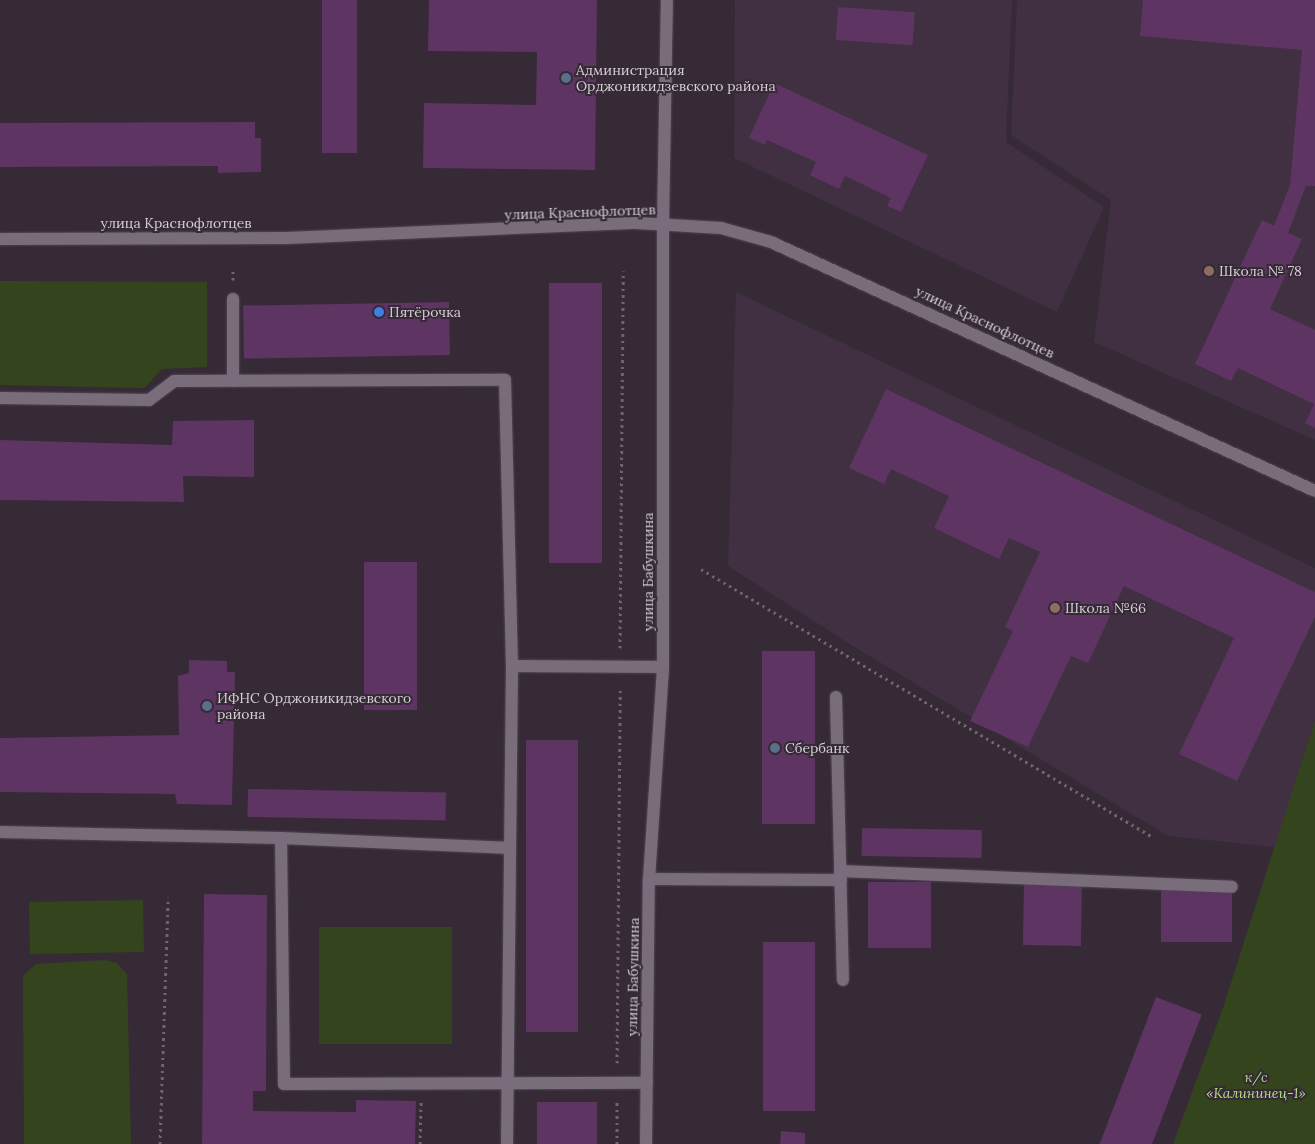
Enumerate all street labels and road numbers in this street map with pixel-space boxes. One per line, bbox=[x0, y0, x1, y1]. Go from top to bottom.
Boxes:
street label: улица Краснофлотцев bbox=[504, 201, 656, 223]
street label: улица Краснофлотцев bbox=[100, 215, 252, 231]
street label: улица Краснофлотцев bbox=[913, 282, 1057, 362]
street label: улица Бабушкина bbox=[640, 513, 656, 631]
street label: улица Бабушкина bbox=[624, 918, 642, 1036]

